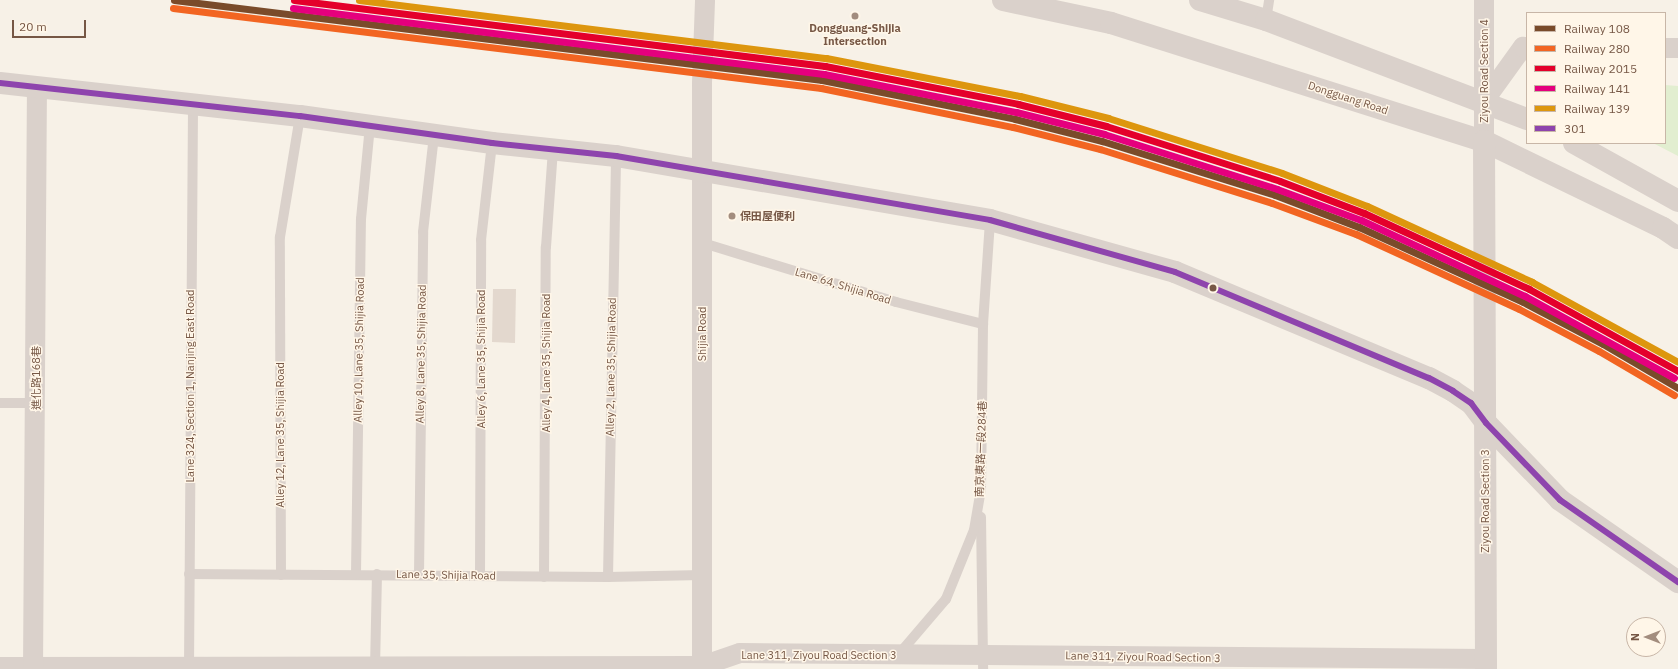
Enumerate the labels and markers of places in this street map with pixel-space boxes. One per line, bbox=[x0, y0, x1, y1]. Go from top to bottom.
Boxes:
marker: Dongguang-Shijia Intersection bbox=[850, 11, 860, 21]
place label: Dongguang-Shijia Intersection bbox=[809, 22, 901, 48]
place label: 保田屋便利 bbox=[740, 209, 795, 223]
marker: 保田屋便利 bbox=[727, 211, 737, 221]
unlabelled marker bbox=[1208, 283, 1218, 293]

